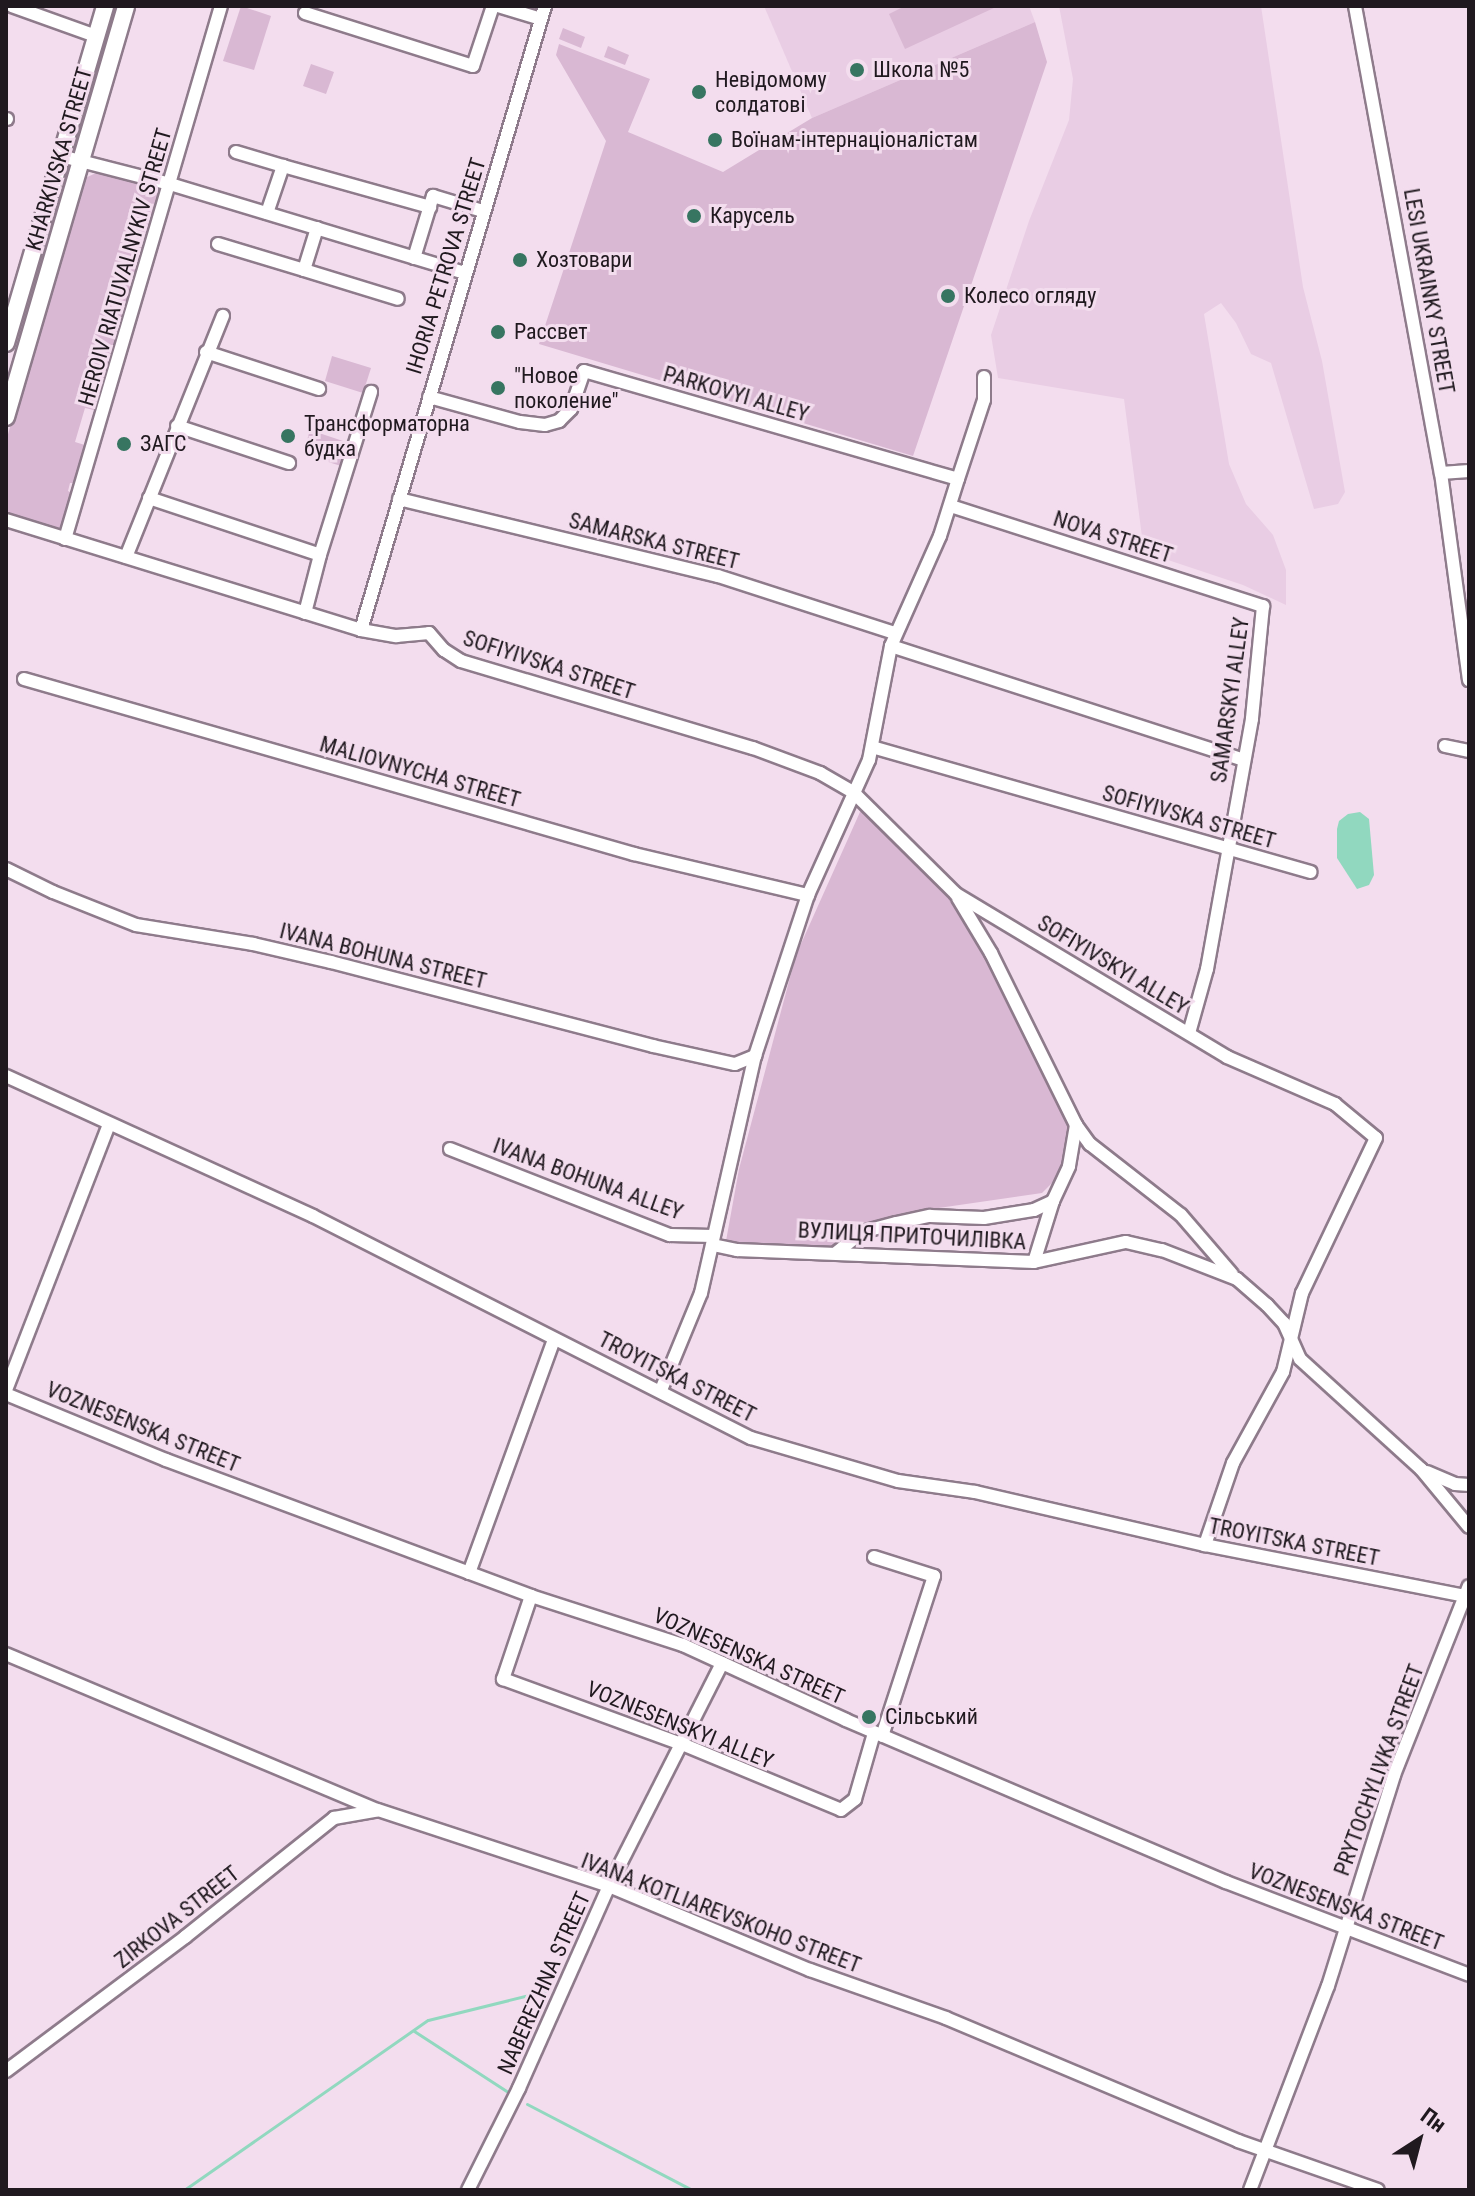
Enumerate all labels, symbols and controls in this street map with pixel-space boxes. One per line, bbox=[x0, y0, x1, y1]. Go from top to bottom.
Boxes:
place label: Школа №5 bbox=[873, 57, 969, 83]
marker: Школа №5 bbox=[848, 61, 866, 79]
street label: KHARKIVSKA STREET bbox=[20, 64, 98, 254]
place label: Невідомому солдатові bbox=[715, 66, 827, 118]
marker: Невідомому солдатові bbox=[690, 83, 708, 101]
street label: HEROIV RIATUVALNYKIV STREET bbox=[73, 125, 177, 409]
place label: Воїнам-інтернаціоналістам bbox=[731, 127, 978, 153]
marker: Воїнам-інтернаціоналістам bbox=[706, 131, 724, 149]
street label: IHORIA PETROVA STREET bbox=[401, 155, 491, 377]
street label: LESI UKRAINKY STREET bbox=[1398, 186, 1460, 396]
place label: Карусель bbox=[710, 203, 795, 229]
marker: Карусель bbox=[685, 207, 703, 225]
place label: Хозтовари bbox=[536, 247, 632, 273]
marker: Хозтовари bbox=[511, 251, 529, 269]
place label: Колесо огляду bbox=[964, 283, 1096, 309]
marker: Колесо огляду bbox=[939, 287, 957, 305]
place label: Рассвет bbox=[514, 319, 588, 345]
marker: Рассвет bbox=[489, 323, 507, 341]
street label: PARKOVYI ALLEY bbox=[660, 361, 812, 427]
place label: "Новое поколение" bbox=[514, 362, 619, 414]
marker: "Новое поколение" bbox=[489, 379, 507, 397]
place label: Трансформаторна будка bbox=[304, 410, 470, 462]
marker: Трансформаторна будка bbox=[279, 427, 297, 445]
place label: ЗАГС bbox=[140, 431, 187, 457]
marker: ЗАГС bbox=[115, 435, 133, 453]
street label: NOVA STREET bbox=[1050, 505, 1176, 569]
street label: SAMARSKA STREET bbox=[566, 507, 742, 575]
street label: SAMARSKYI ALLEY bbox=[1205, 616, 1255, 784]
street label: SOFIYIVSKA STREET bbox=[460, 625, 638, 705]
street label: MALIOVNYCHA STREET bbox=[317, 731, 523, 813]
street label: SOFIYIVSKA STREET bbox=[1099, 780, 1279, 854]
street label: SOFIYIVSKYI ALLEY bbox=[1033, 910, 1193, 1020]
street label: IVANA BOHUNA STREET bbox=[277, 918, 489, 994]
street label: IVANA BOHUNA ALLEY bbox=[489, 1132, 687, 1226]
street label: ВУЛИЦЯ ПРИТОЧИЛІВКА bbox=[797, 1217, 1027, 1255]
street label: TROYITSKA STREET bbox=[594, 1326, 760, 1428]
street label: VOZNESENSKA STREET bbox=[42, 1376, 244, 1478]
street label: TROYITSKA STREET bbox=[1207, 1513, 1381, 1571]
street label: VOZNESENSKA STREET bbox=[649, 1602, 849, 1710]
street label: PRYTOCHYLIVKA STREET bbox=[1328, 1661, 1430, 1879]
street label: VOZNESENSKYI ALLEY bbox=[583, 1676, 777, 1774]
place label: Сільський bbox=[885, 1704, 978, 1730]
marker: Сільський bbox=[860, 1708, 878, 1726]
street label: IVANA KOTLIAREVSKOHO STREET bbox=[577, 1847, 865, 1979]
street label: VOZNESENSKA STREET bbox=[1245, 1858, 1447, 1956]
street label: ZIRKOVA STREET bbox=[110, 1860, 244, 1974]
street label: NABEREZHNA STREET bbox=[492, 1888, 596, 2078]
north arrow bbox=[1379, 2100, 1459, 2180]
text: Пн bbox=[1416, 2103, 1451, 2137]

